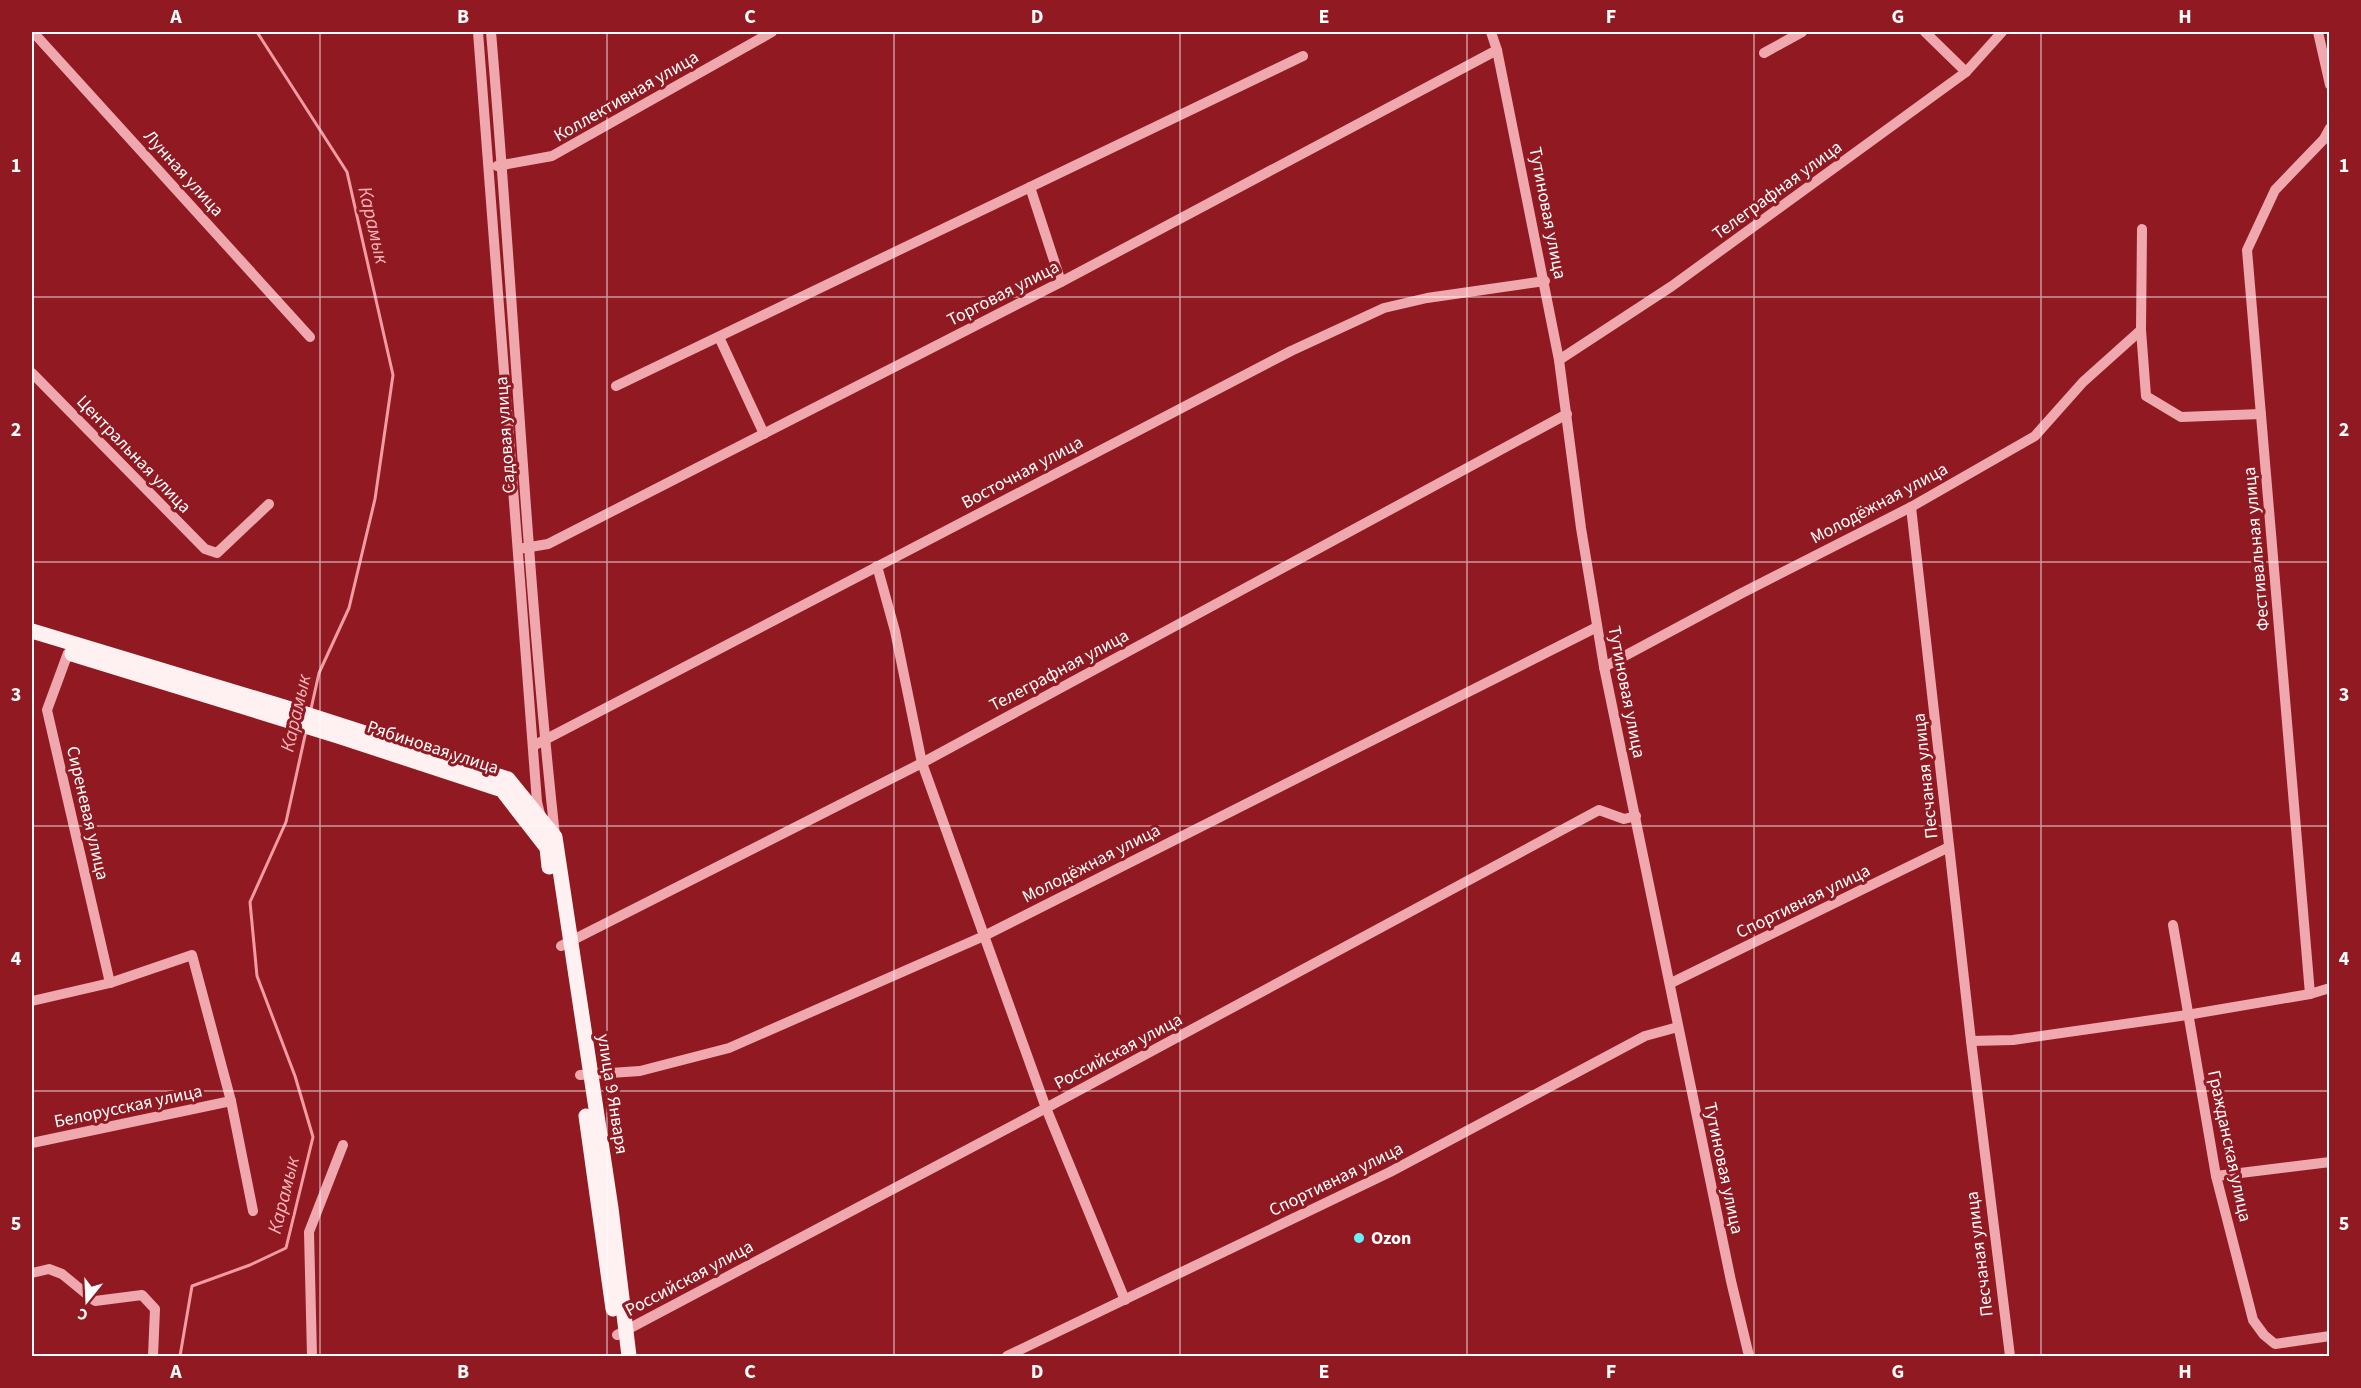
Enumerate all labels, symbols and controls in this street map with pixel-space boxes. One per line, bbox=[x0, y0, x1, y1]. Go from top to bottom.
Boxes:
text: A bbox=[169, 3, 182, 31]
text: B bbox=[457, 3, 469, 31]
text: C bbox=[744, 3, 756, 31]
text: D bbox=[1031, 3, 1043, 31]
text: E bbox=[1319, 3, 1329, 31]
text: F bbox=[1606, 3, 1616, 31]
text: G bbox=[1892, 3, 1904, 31]
text: H bbox=[2178, 3, 2192, 31]
street label: Коллективная улица bbox=[549, 45, 703, 148]
street label: Лунная улица bbox=[138, 124, 229, 222]
street label: Телеграфная улица bbox=[1707, 135, 1847, 246]
street label: Тутиновая улица bbox=[1522, 145, 1573, 281]
text: 1 bbox=[11, 152, 21, 180]
text: 1 bbox=[2339, 152, 2349, 180]
water label: Карамык bbox=[351, 184, 396, 267]
street label: Торговая улица bbox=[943, 254, 1064, 332]
street label: Садовая улица bbox=[489, 376, 522, 494]
street label: Центральная улица bbox=[71, 390, 197, 519]
text: 2 bbox=[11, 416, 21, 444]
text: 2 bbox=[2339, 416, 2349, 444]
street label: Восточная улица bbox=[957, 430, 1088, 515]
street label: Молодёжная улица bbox=[1806, 457, 1952, 550]
street label: Фестивальная улица bbox=[2237, 466, 2276, 632]
street label: Телеграфная улица bbox=[985, 623, 1133, 718]
street label: Тутиновая улица bbox=[1601, 624, 1652, 760]
water label: Карамык bbox=[273, 671, 319, 755]
text: 3 bbox=[11, 681, 21, 709]
text: 3 bbox=[2339, 681, 2349, 709]
street label: Песчаная улица bbox=[1906, 712, 1945, 840]
street label: Рябиновая улица bbox=[364, 714, 502, 781]
street label: Сиреневая улица bbox=[60, 744, 115, 883]
street label: Молодёжная улица bbox=[1018, 818, 1165, 909]
street label: Спортивная улица bbox=[1732, 858, 1875, 945]
text: 4 bbox=[11, 945, 22, 973]
text: 4 bbox=[2339, 945, 2350, 973]
street label: Российская улица bbox=[1050, 1007, 1187, 1096]
street label: улица 9 Января bbox=[591, 1032, 634, 1156]
street label: Гражданская улица bbox=[2201, 1068, 2258, 1224]
street label: Белорусская улица bbox=[52, 1079, 204, 1134]
street label: Тутиновая улица bbox=[1697, 1100, 1750, 1236]
street label: Спортивная улица bbox=[1265, 1136, 1408, 1223]
water label: Карамык bbox=[261, 1153, 307, 1237]
street label: Песчаная улица bbox=[1959, 1190, 2000, 1318]
text: 5 bbox=[11, 1210, 21, 1238]
text: 5 bbox=[2339, 1210, 2349, 1238]
place label: Ozon bbox=[1371, 1226, 1411, 1251]
marker: Ozon bbox=[1352, 1231, 1366, 1245]
street label: Российская улица bbox=[621, 1234, 758, 1323]
north arrow bbox=[57, 1271, 117, 1331]
text: С bbox=[75, 1302, 91, 1326]
text: A bbox=[169, 1358, 182, 1386]
text: B bbox=[457, 1358, 469, 1386]
text: C bbox=[744, 1358, 756, 1386]
text: D bbox=[1031, 1358, 1043, 1386]
text: E bbox=[1319, 1358, 1329, 1386]
text: F bbox=[1606, 1358, 1616, 1386]
text: G bbox=[1892, 1358, 1904, 1386]
text: H bbox=[2178, 1358, 2192, 1386]

